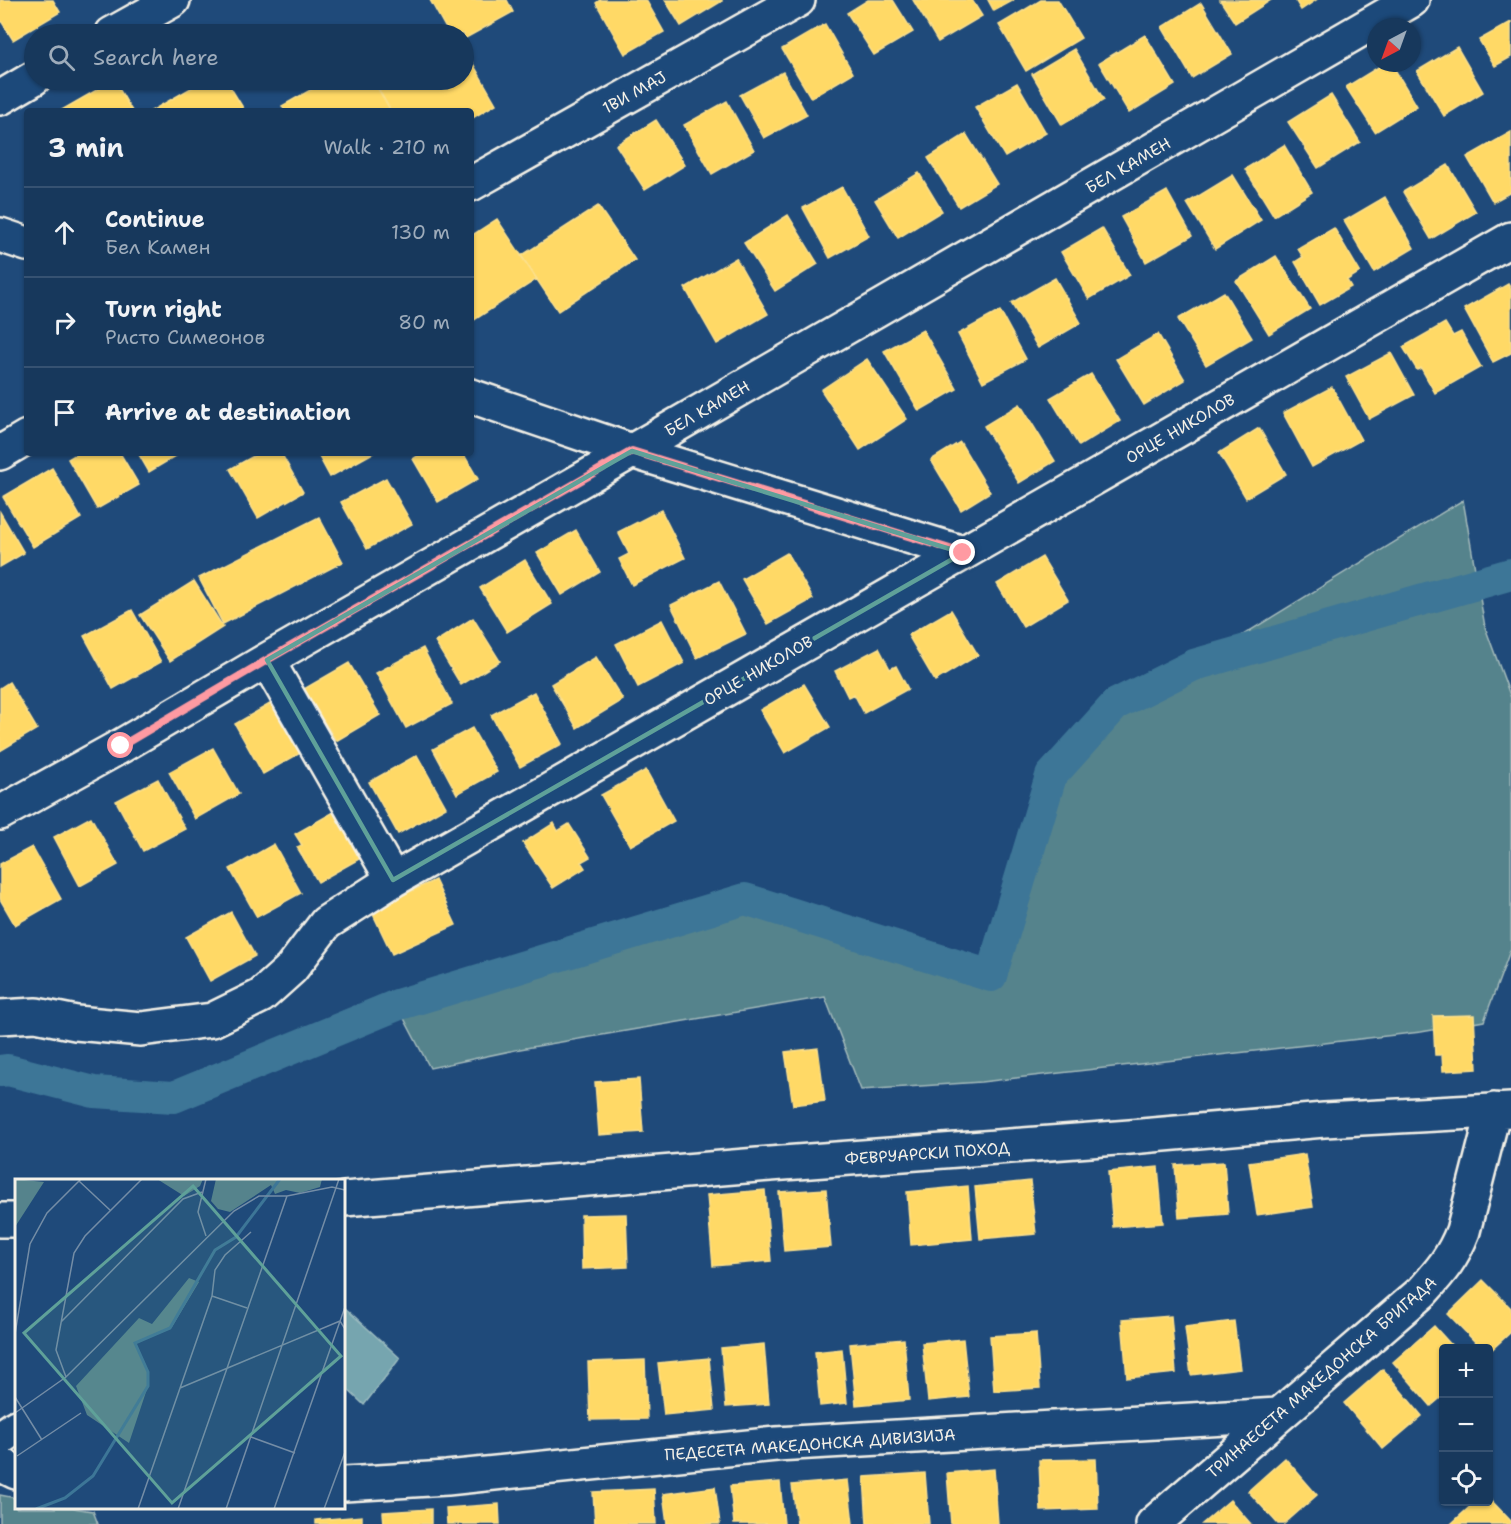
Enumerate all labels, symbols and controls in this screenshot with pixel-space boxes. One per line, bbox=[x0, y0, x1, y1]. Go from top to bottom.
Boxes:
north arrow bbox=[1367, 18, 1421, 72]
search box bbox=[24, 24, 474, 90]
icon: search bbox=[45, 41, 78, 74]
text: Search here bbox=[93, 43, 219, 72]
street label: 1ВИ МАЈ bbox=[599, 66, 670, 118]
text: 3 min bbox=[48, 130, 124, 165]
street label: БЕЛ КАМЕН bbox=[1082, 133, 1175, 198]
text: Walk · 210 m bbox=[324, 134, 450, 160]
text: Continue bbox=[105, 205, 205, 234]
icon: ahead bbox=[48, 216, 81, 249]
text: 130 m bbox=[391, 219, 450, 245]
text: Бел Камен bbox=[105, 234, 210, 260]
text: Turn right bbox=[105, 295, 222, 324]
icon: right bbox=[48, 306, 81, 339]
text: 80 m bbox=[398, 309, 450, 335]
text: Ристо Симеонов bbox=[105, 324, 265, 350]
street label: БЕЛ КАМЕН bbox=[661, 376, 754, 441]
street label: ОРЦЕ НИКОЛОВ bbox=[1122, 389, 1239, 468]
icon: arrive bbox=[48, 396, 81, 429]
text: Arrive at destination bbox=[105, 398, 351, 427]
route end bbox=[949, 539, 975, 565]
street label: ОРЦЕ НИКОЛОВ bbox=[700, 631, 817, 710]
route start bbox=[107, 732, 133, 758]
street label: ФЕВРУАРСКИ ПОХОД bbox=[844, 1137, 1010, 1170]
inset map bbox=[15, 1179, 345, 1509]
street label: ТРИНАЕСЕТА МАКЕДОНСКА БРИГАДА bbox=[1202, 1272, 1441, 1483]
map controls bbox=[1439, 1344, 1493, 1506]
button: + bbox=[1439, 1344, 1493, 1398]
button: − bbox=[1439, 1398, 1493, 1452]
street label: ПЕДЕСЕТА МАКЕДОНСКА ДИВИЗИЈА bbox=[664, 1424, 956, 1465]
button: locate bbox=[1439, 1452, 1493, 1506]

